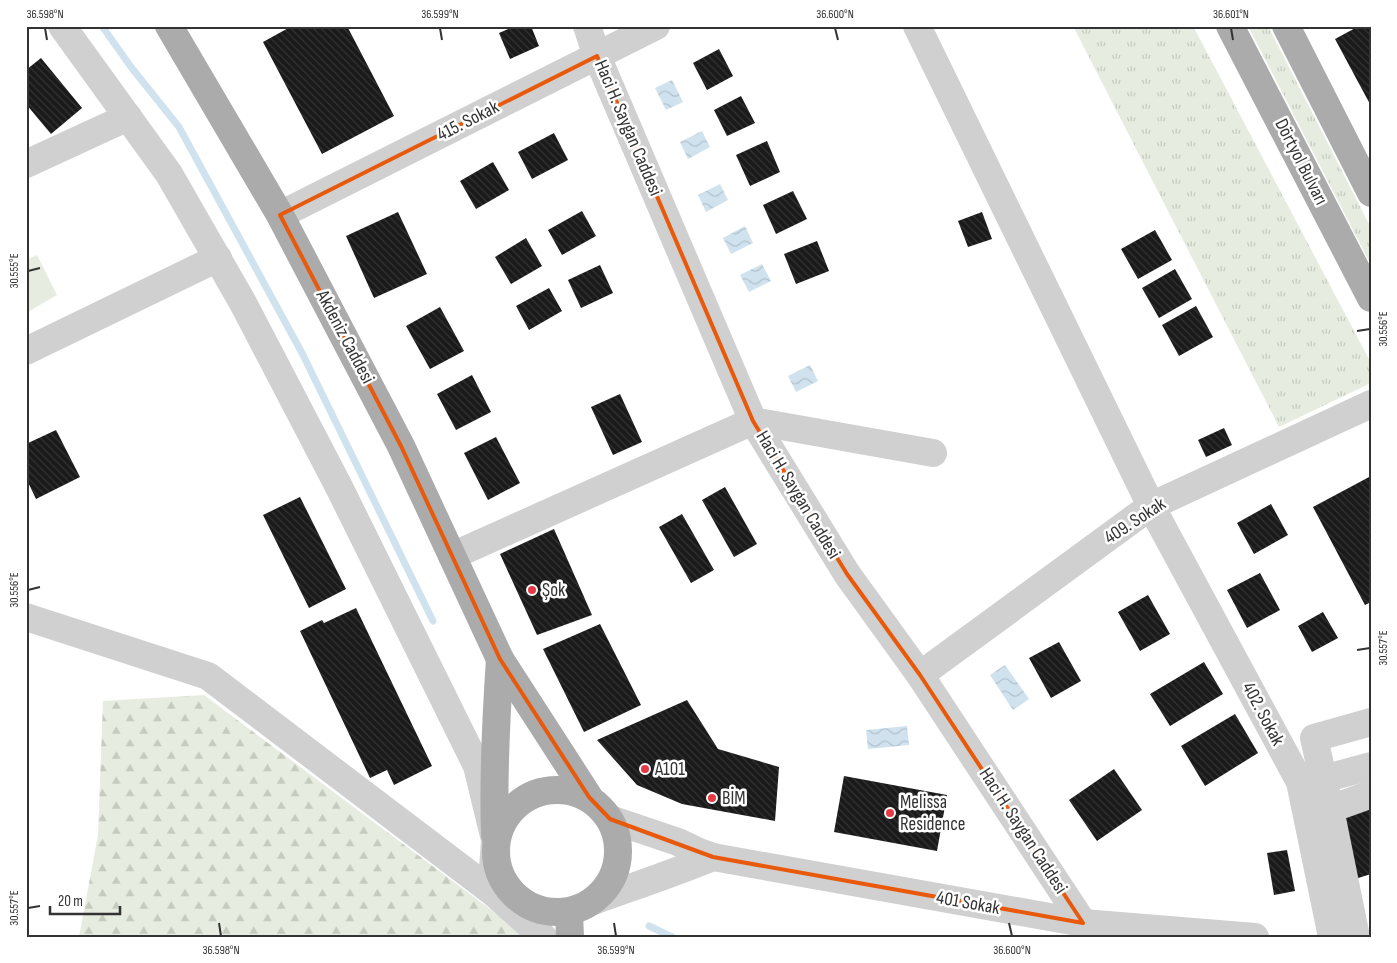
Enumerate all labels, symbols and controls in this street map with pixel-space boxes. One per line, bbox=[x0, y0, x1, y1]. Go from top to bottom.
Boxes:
text: 36.598°N bbox=[26, 7, 64, 22]
text: 36.599°N bbox=[421, 7, 459, 22]
text: 36.600°N bbox=[816, 7, 854, 22]
text: 36.601°N bbox=[1213, 7, 1249, 22]
street label: Haci H. Saygan Caddesi bbox=[589, 57, 667, 199]
street label: 415. Sokak bbox=[433, 95, 504, 146]
street label: Dörtyol Bulvarı bbox=[1269, 115, 1333, 209]
text: 30.555°E bbox=[7, 253, 22, 289]
street label: Akdeniz Caddesi bbox=[310, 285, 379, 388]
text: 30.556°E bbox=[1376, 311, 1391, 347]
street label: Haci H. Saygan Caddesi bbox=[751, 427, 845, 563]
street label: 409. Sokak bbox=[1100, 492, 1171, 549]
text: 30.556°E bbox=[7, 572, 22, 608]
place label: Şok bbox=[542, 579, 566, 602]
marker: Şok bbox=[526, 584, 538, 596]
text: 30.557°E bbox=[1376, 630, 1391, 666]
street label: 402. Sokak bbox=[1237, 678, 1290, 750]
place label: A101 bbox=[654, 758, 685, 781]
marker: A101 bbox=[639, 763, 651, 775]
street label: Haci H. Saygan Caddesi bbox=[974, 764, 1072, 898]
place label: BİM bbox=[722, 787, 746, 810]
place label: Melissa Residence bbox=[900, 791, 965, 836]
marker: BİM bbox=[706, 792, 718, 804]
marker: Melissa Residence bbox=[884, 807, 896, 819]
scale bar bbox=[50, 883, 120, 915]
street label: 401 Sokak bbox=[935, 886, 1002, 920]
text: 30.557°E bbox=[7, 890, 22, 926]
text: 20 m bbox=[58, 892, 83, 911]
text: 36.598°N bbox=[202, 943, 240, 958]
text: 36.599°N bbox=[597, 943, 635, 958]
text: 36.600°N bbox=[993, 943, 1031, 958]

